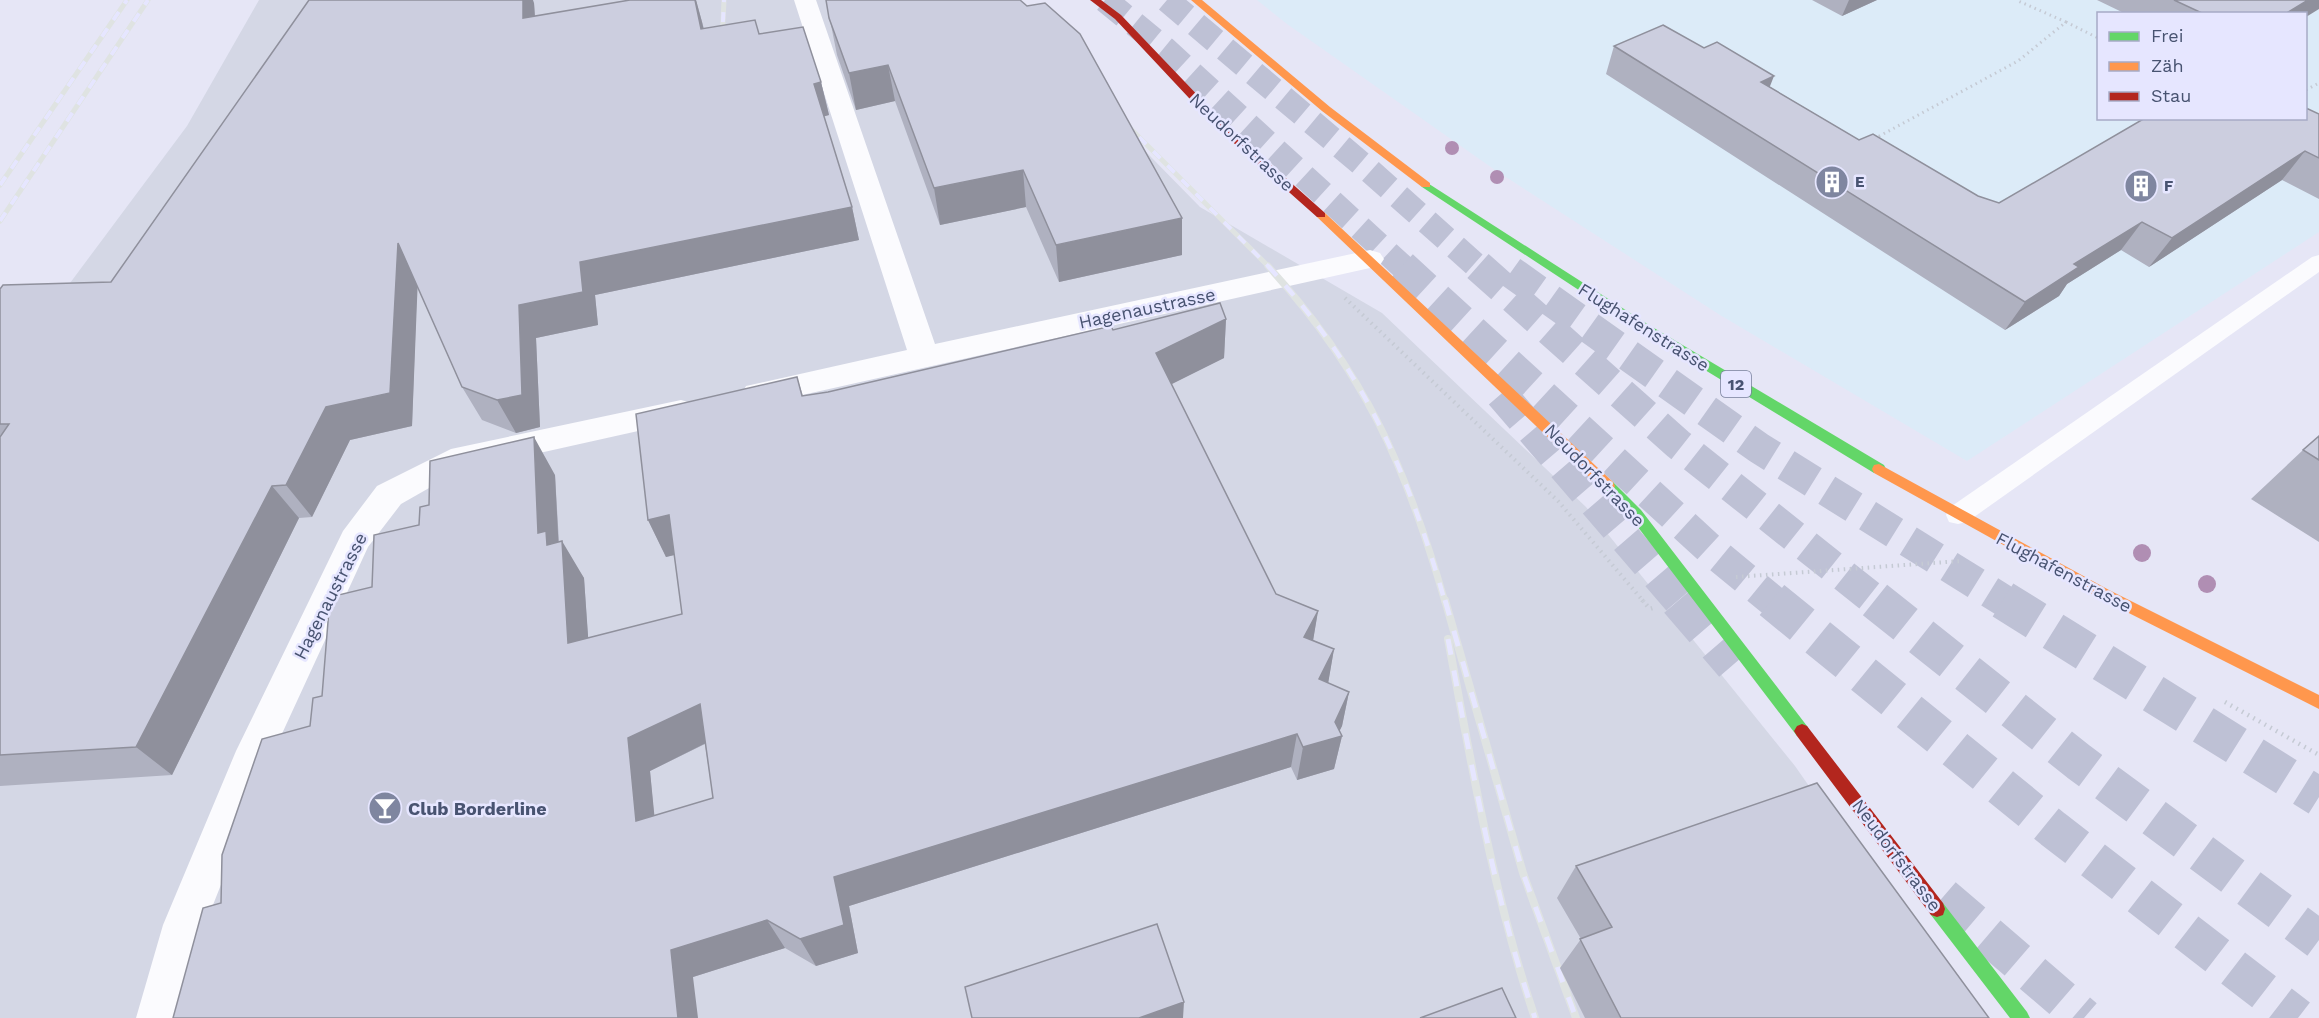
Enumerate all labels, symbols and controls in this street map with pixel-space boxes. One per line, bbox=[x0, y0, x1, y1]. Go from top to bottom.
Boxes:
legend bbox=[2097, 12, 2307, 120]
text: Frei bbox=[2151, 25, 2183, 46]
text: Zäh bbox=[2151, 55, 2184, 76]
text: Stau bbox=[2151, 85, 2191, 106]
street label: Neudorfstrasse bbox=[1186, 88, 1298, 196]
building icon: E bbox=[1814, 164, 1850, 200]
building icon: F bbox=[2123, 168, 2159, 204]
place label: E bbox=[1855, 173, 1864, 191]
place label: F bbox=[2164, 177, 2173, 195]
street label: Flughafenstrasse bbox=[1575, 278, 1713, 376]
street label: Hagenaustrasse bbox=[1077, 283, 1217, 333]
road number: 12 bbox=[1721, 371, 1751, 397]
street label: Neudorfstrasse bbox=[1541, 419, 1649, 531]
street label: Flughafenstrasse bbox=[1993, 527, 2135, 617]
street label: Hagenaustrasse bbox=[289, 529, 371, 663]
bar icon: Club Borderline bbox=[367, 790, 403, 826]
street label: Neudorfstrasse bbox=[1848, 795, 1946, 915]
place label: Club Borderline bbox=[408, 798, 547, 819]

